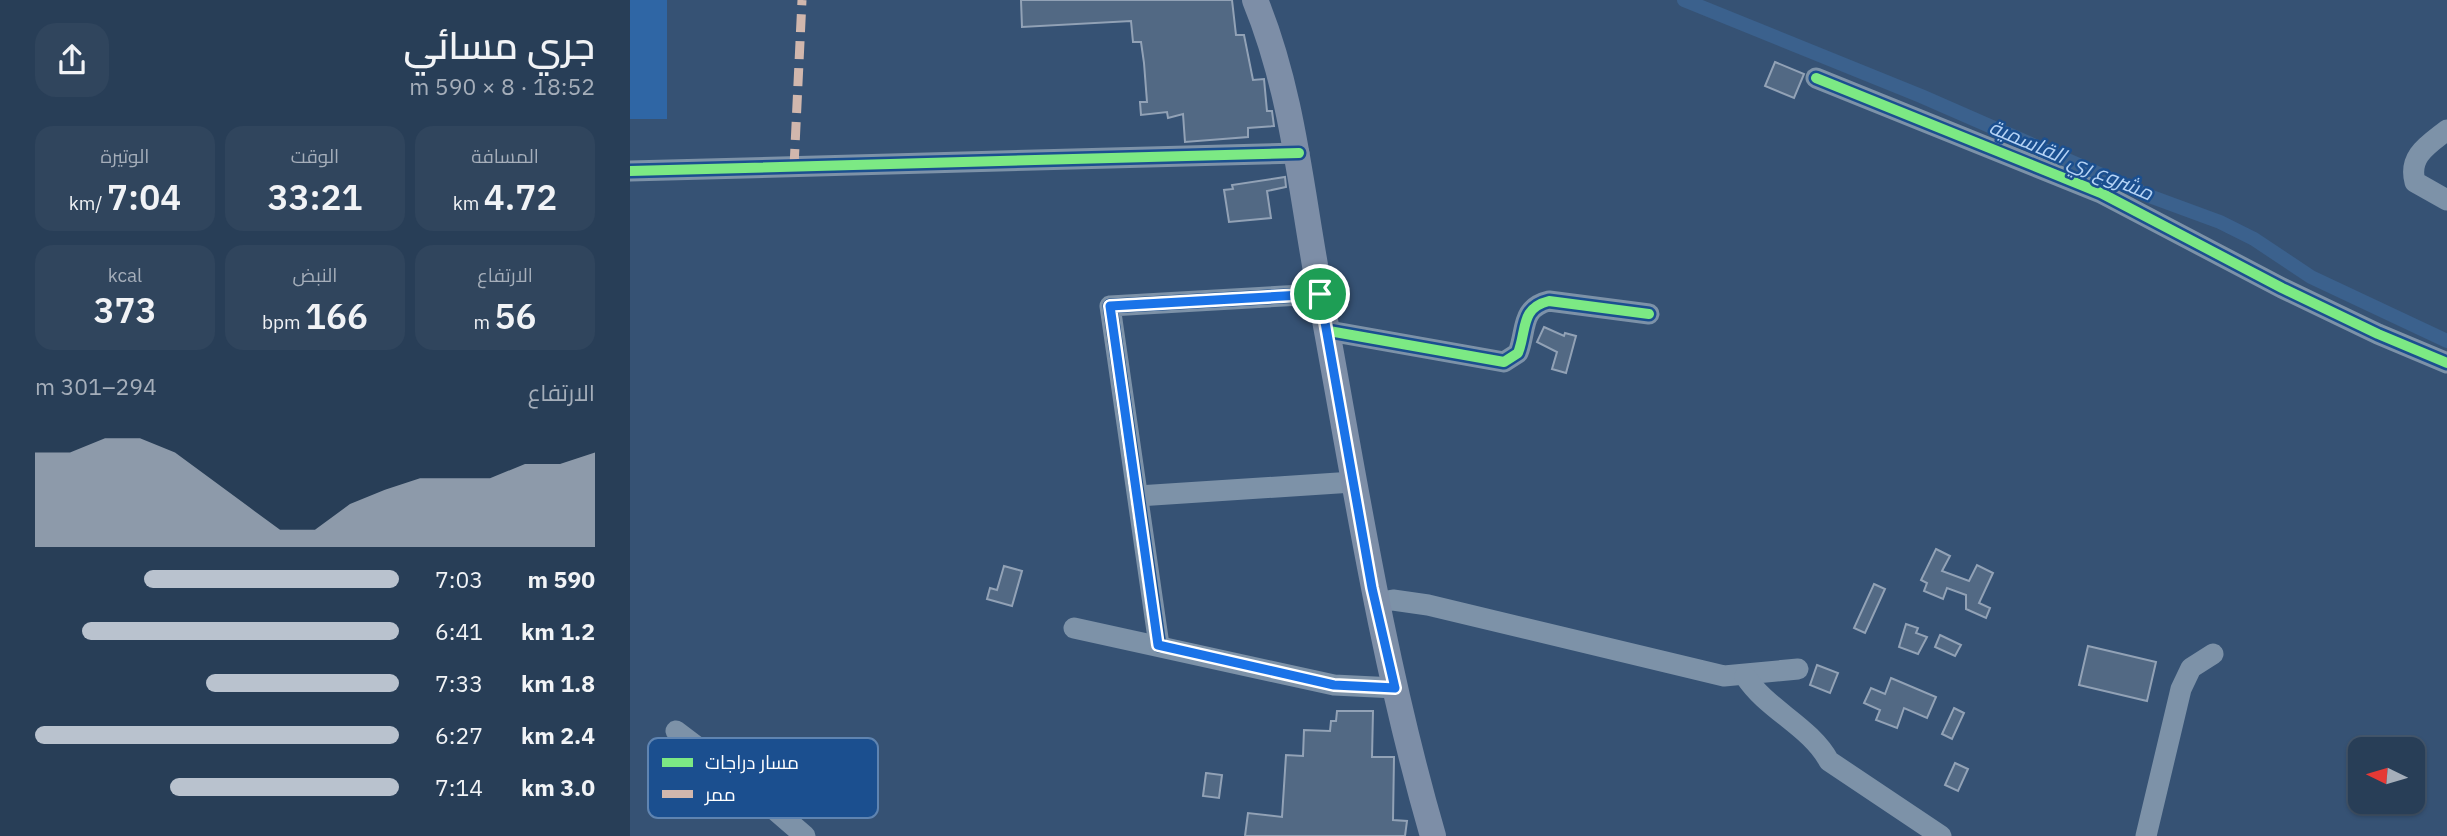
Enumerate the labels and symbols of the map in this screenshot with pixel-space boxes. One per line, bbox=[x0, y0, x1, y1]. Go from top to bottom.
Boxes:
water label: مشروع ري القاسمية bbox=[1984, 112, 2158, 210]
pin bbox=[1290, 264, 1350, 324]
north arrow bbox=[2348, 737, 2426, 814]
legend bbox=[648, 738, 878, 818]
text: مسار دراجات bbox=[705, 750, 799, 774]
text: ممر bbox=[704, 782, 736, 806]

